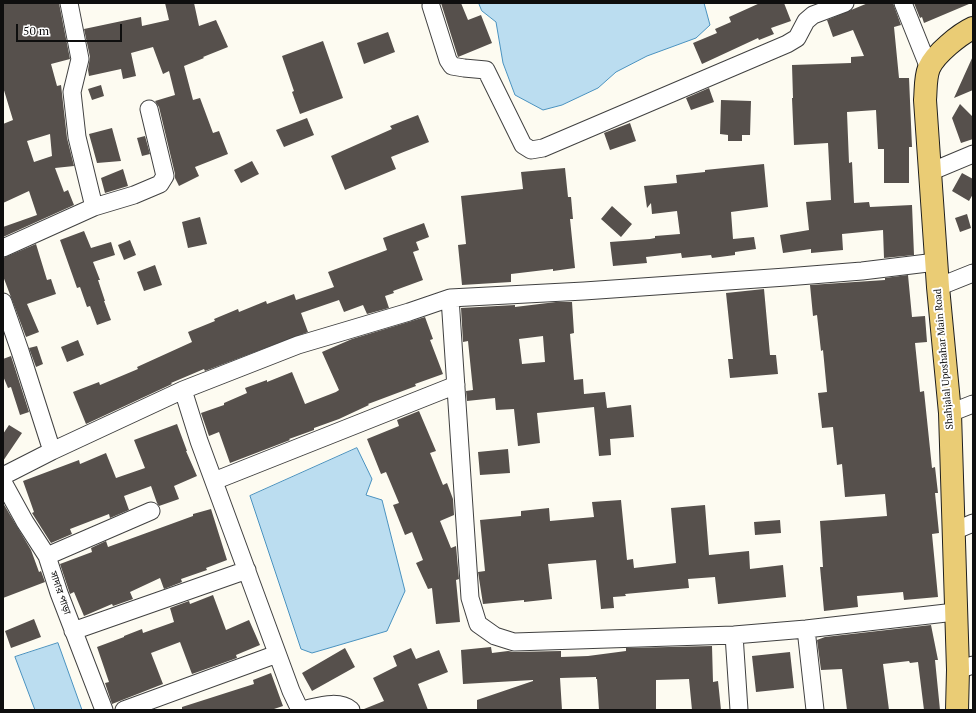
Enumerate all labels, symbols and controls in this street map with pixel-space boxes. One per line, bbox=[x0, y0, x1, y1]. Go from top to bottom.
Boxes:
scale bar bbox=[18, 16, 124, 42]
text: 50 m bbox=[23, 23, 49, 38]
street label: Shahjalal Uposhahar Main Road bbox=[932, 288, 956, 430]
street label: সাদার পাড়া bbox=[47, 570, 73, 616]

